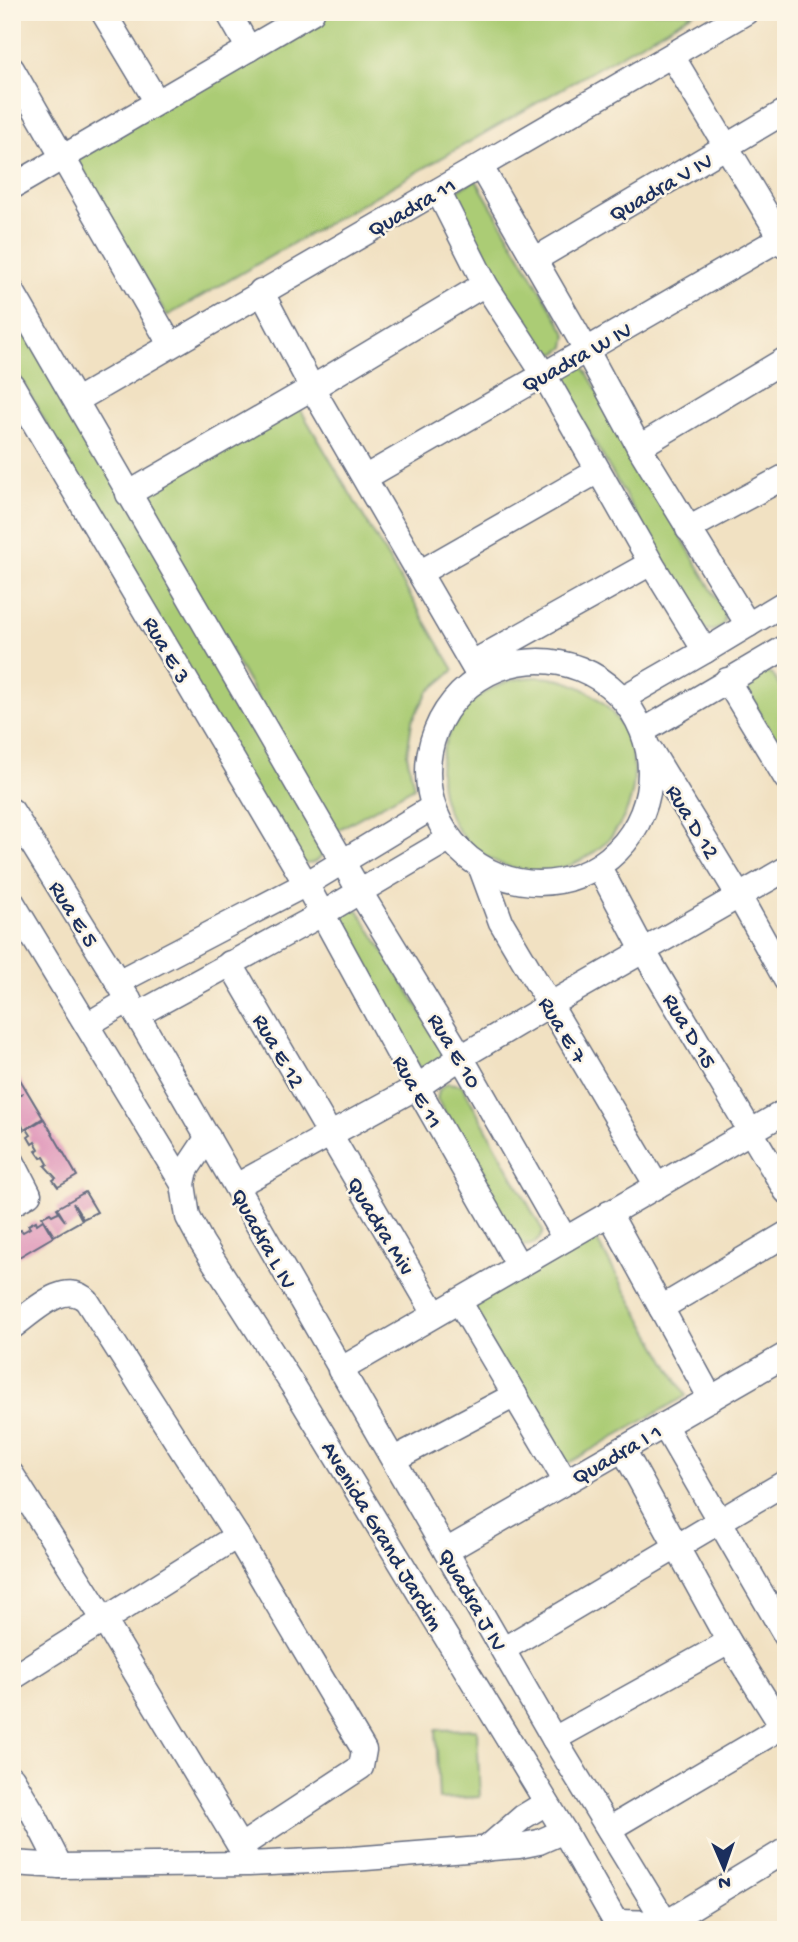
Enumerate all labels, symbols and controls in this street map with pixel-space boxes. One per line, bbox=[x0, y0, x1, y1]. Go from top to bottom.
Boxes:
street label: Quadra V IV bbox=[605, 148, 718, 230]
street label: Quadra 11 bbox=[364, 173, 462, 245]
street label: Quadra W IV bbox=[518, 318, 638, 400]
street label: Rua E 3 bbox=[135, 612, 195, 689]
street label: Rua D 12 bbox=[658, 781, 724, 865]
street label: Rua E 5 bbox=[41, 877, 103, 953]
street label: Rua D 15 bbox=[655, 989, 721, 1074]
street label: Rua E 7 bbox=[531, 993, 592, 1070]
street label: Rua E 10 bbox=[420, 1009, 486, 1094]
street label: Rua E 12 bbox=[245, 1010, 309, 1094]
street label: Rua E 11 bbox=[385, 1051, 447, 1134]
street label: Quadra Miv bbox=[339, 1173, 419, 1281]
street label: Quadra L IV bbox=[223, 1185, 301, 1295]
street label: Quadra I 1 bbox=[568, 1420, 667, 1492]
street label: Avenida Grand Jardim bbox=[314, 1437, 448, 1636]
street label: Quadra J IV bbox=[431, 1544, 511, 1657]
north arrow bbox=[690, 1834, 760, 1904]
text: N bbox=[718, 1870, 731, 1893]

